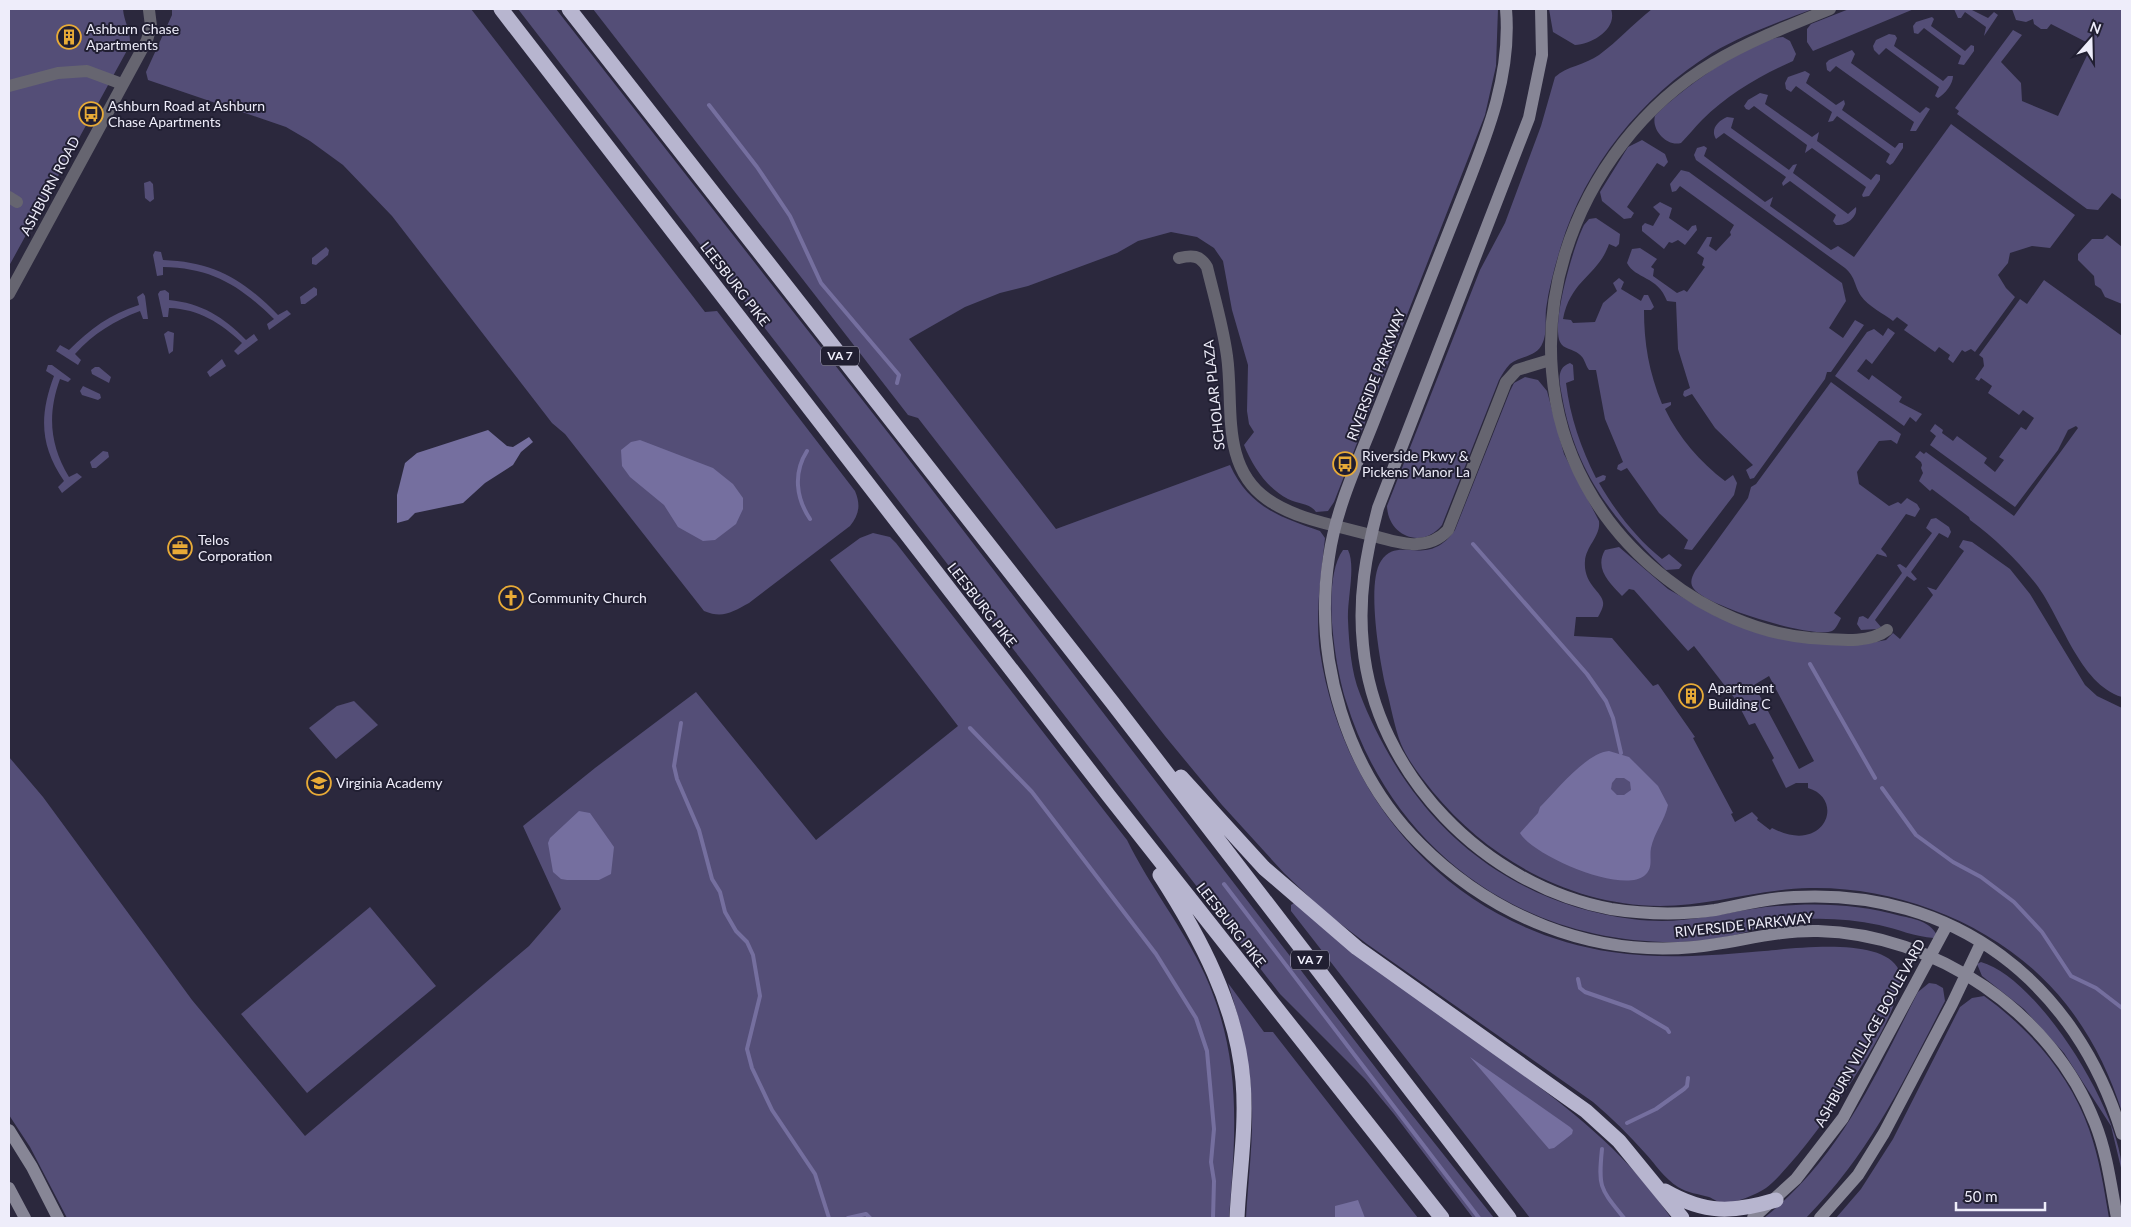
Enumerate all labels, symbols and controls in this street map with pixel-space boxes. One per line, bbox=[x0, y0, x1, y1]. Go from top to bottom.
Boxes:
north arrow bbox=[2066, 15, 2116, 65]
text: N bbox=[2088, 17, 2104, 37]
place label: Ashburn Chase Apartments bbox=[86, 20, 179, 53]
building icon: Ashburn Chase Apartments bbox=[56, 24, 82, 50]
place label: Ashburn Road at Ashburn Chase Apartments bbox=[108, 97, 265, 130]
bus stop icon: Ashburn Road at Ashburn Chase Apartments bbox=[78, 101, 104, 127]
street label: ASHBURN ROAD bbox=[16, 133, 83, 238]
street label: LEESBURG PIKE bbox=[697, 238, 774, 329]
street label: RIVERSIDE PARKWAY bbox=[1343, 307, 1409, 443]
street label: SCHOLAR PLAZA bbox=[1199, 339, 1228, 451]
road number: VA 7 bbox=[821, 346, 859, 366]
place label: Riverside Pkwy & Pickens Manor La bbox=[1362, 447, 1470, 480]
bus stop icon: Riverside Pkwy & Pickens Manor La bbox=[1332, 451, 1358, 477]
place label: Telos Corporation bbox=[198, 531, 272, 564]
office icon: Telos Corporation bbox=[167, 535, 193, 561]
street label: LEESBURG PIKE bbox=[944, 559, 1021, 650]
church icon: Community Church bbox=[498, 585, 524, 611]
place label: Community Church bbox=[528, 589, 647, 606]
place label: Apartment Building C bbox=[1708, 679, 1774, 712]
building icon: Apartment Building C bbox=[1678, 683, 1704, 709]
school or university icon: Virginia Academy bbox=[306, 770, 332, 796]
place label: Virginia Academy bbox=[336, 774, 443, 791]
street label: LEESBURG PIKE bbox=[1193, 879, 1270, 970]
street label: RIVERSIDE PARKWAY bbox=[1674, 909, 1814, 940]
street label: ASHBURN VILLAGE BOULEVARD bbox=[1811, 936, 1928, 1130]
road number: VA 7 bbox=[1291, 950, 1329, 970]
scale bar bbox=[1956, 1180, 2045, 1212]
text: 50 m bbox=[1964, 1187, 1998, 1205]

